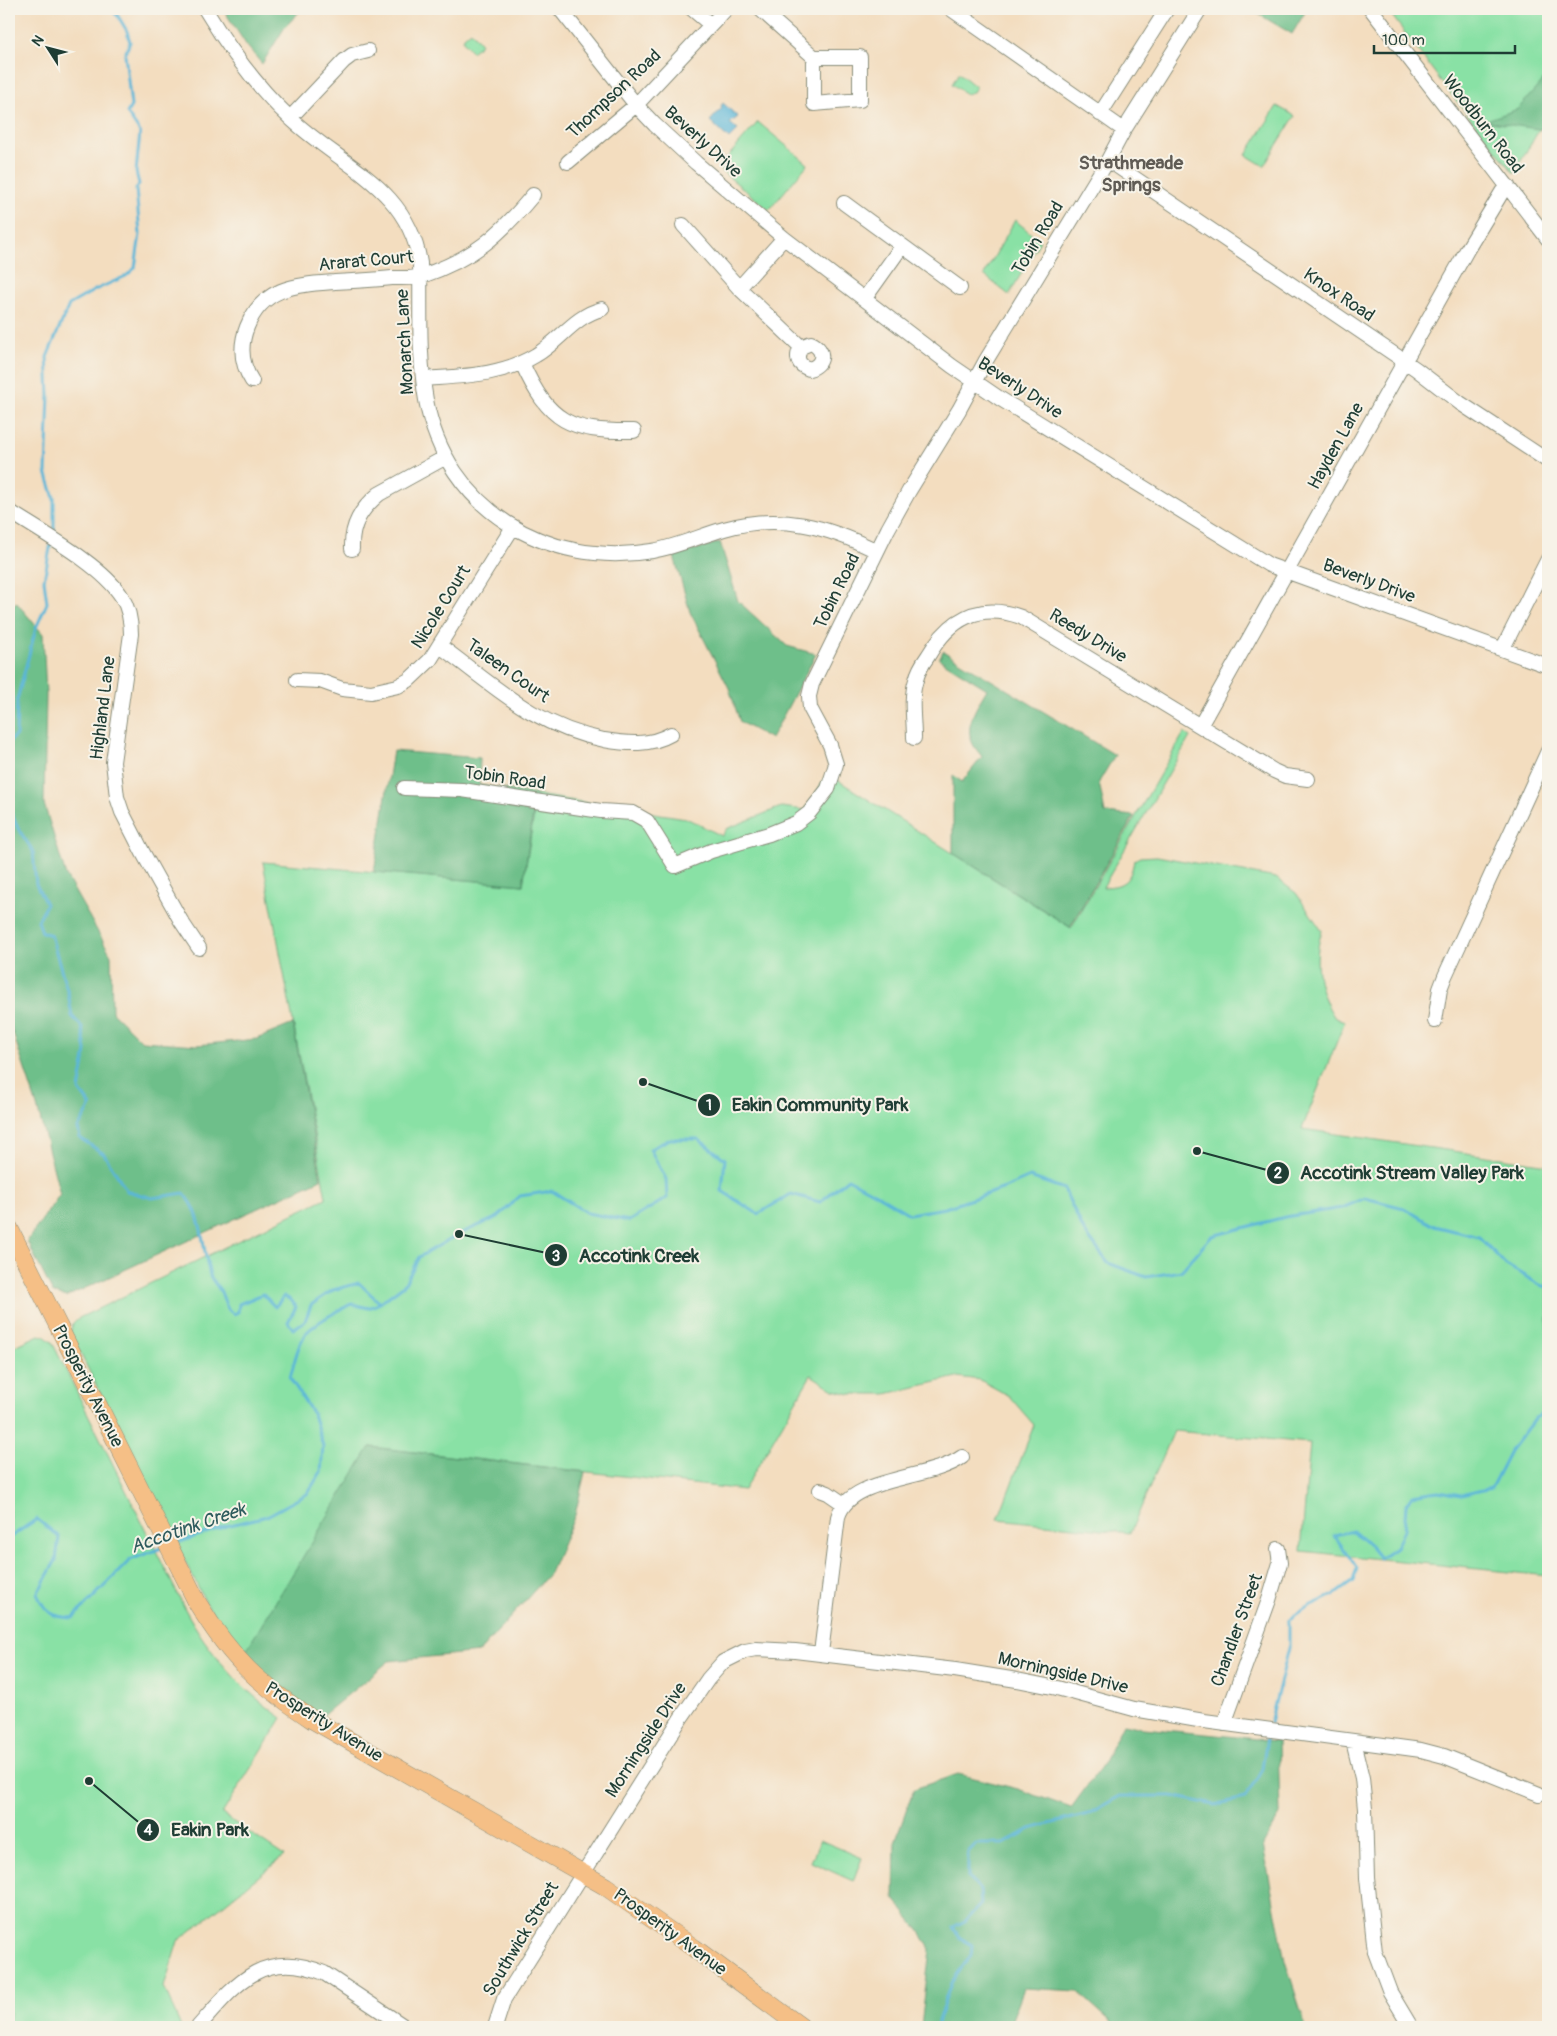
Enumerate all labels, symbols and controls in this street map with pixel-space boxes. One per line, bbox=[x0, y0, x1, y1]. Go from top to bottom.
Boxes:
north arrow bbox=[22, 22, 72, 72]
scale bar bbox=[1374, 22, 1516, 54]
text: 100 m bbox=[1382, 31, 1425, 50]
text: N bbox=[28, 32, 48, 49]
street label: Thompson Road bbox=[562, 44, 666, 144]
street label: Woodburn Road bbox=[1437, 70, 1529, 178]
street label: Beverly Drive bbox=[659, 101, 747, 183]
district label: Strathmeade Springs bbox=[1079, 151, 1184, 197]
street label: Tobin Road bbox=[1007, 197, 1069, 279]
street label: Ararat Court bbox=[317, 245, 415, 277]
street label: Knox Road bbox=[1299, 263, 1379, 327]
street label: Monarch Lane bbox=[391, 288, 419, 396]
street label: Beverly Drive bbox=[973, 352, 1067, 424]
street label: Hayden Lane bbox=[1303, 398, 1369, 494]
street label: Tobin Road bbox=[809, 549, 865, 633]
street label: Beverly Drive bbox=[1320, 554, 1419, 608]
street label: Nicole Court bbox=[406, 560, 476, 653]
street label: Reedy Drive bbox=[1045, 604, 1131, 668]
street label: Taleen Court bbox=[462, 634, 555, 709]
street label: Highland Lane bbox=[85, 655, 121, 761]
street label: Tobin Road bbox=[463, 761, 547, 795]
callout: Eakin Community Park bbox=[696, 1088, 918, 1122]
text: Eakin Community Park bbox=[732, 1093, 909, 1117]
text: 1 bbox=[706, 1096, 712, 1115]
callout: Accotink Stream Valley Park bbox=[1265, 1156, 1534, 1190]
text: Accotink Stream Valley Park bbox=[1300, 1161, 1525, 1185]
text: 2 bbox=[1274, 1164, 1282, 1183]
callout: Accotink Creek bbox=[544, 1238, 709, 1272]
text: Accotink Creek bbox=[579, 1244, 700, 1268]
text: 3 bbox=[552, 1247, 560, 1266]
street label: Prosperity Avenue bbox=[47, 1321, 129, 1451]
water label: Accotink Creek bbox=[127, 1496, 251, 1559]
street label: Chandler Street bbox=[1206, 1570, 1268, 1690]
street label: Morningside Drive bbox=[996, 1647, 1130, 1699]
street label: Prosperity Avenue bbox=[261, 1677, 387, 1767]
street label: Morningside Drive bbox=[600, 1678, 692, 1802]
callout: Eakin Park bbox=[136, 1813, 259, 1847]
text: Eakin Park bbox=[171, 1818, 250, 1842]
text: 4 bbox=[144, 1821, 153, 1840]
street label: Southwick Street bbox=[478, 1877, 565, 2000]
street label: Prosperity Avenue bbox=[609, 1883, 731, 1981]

